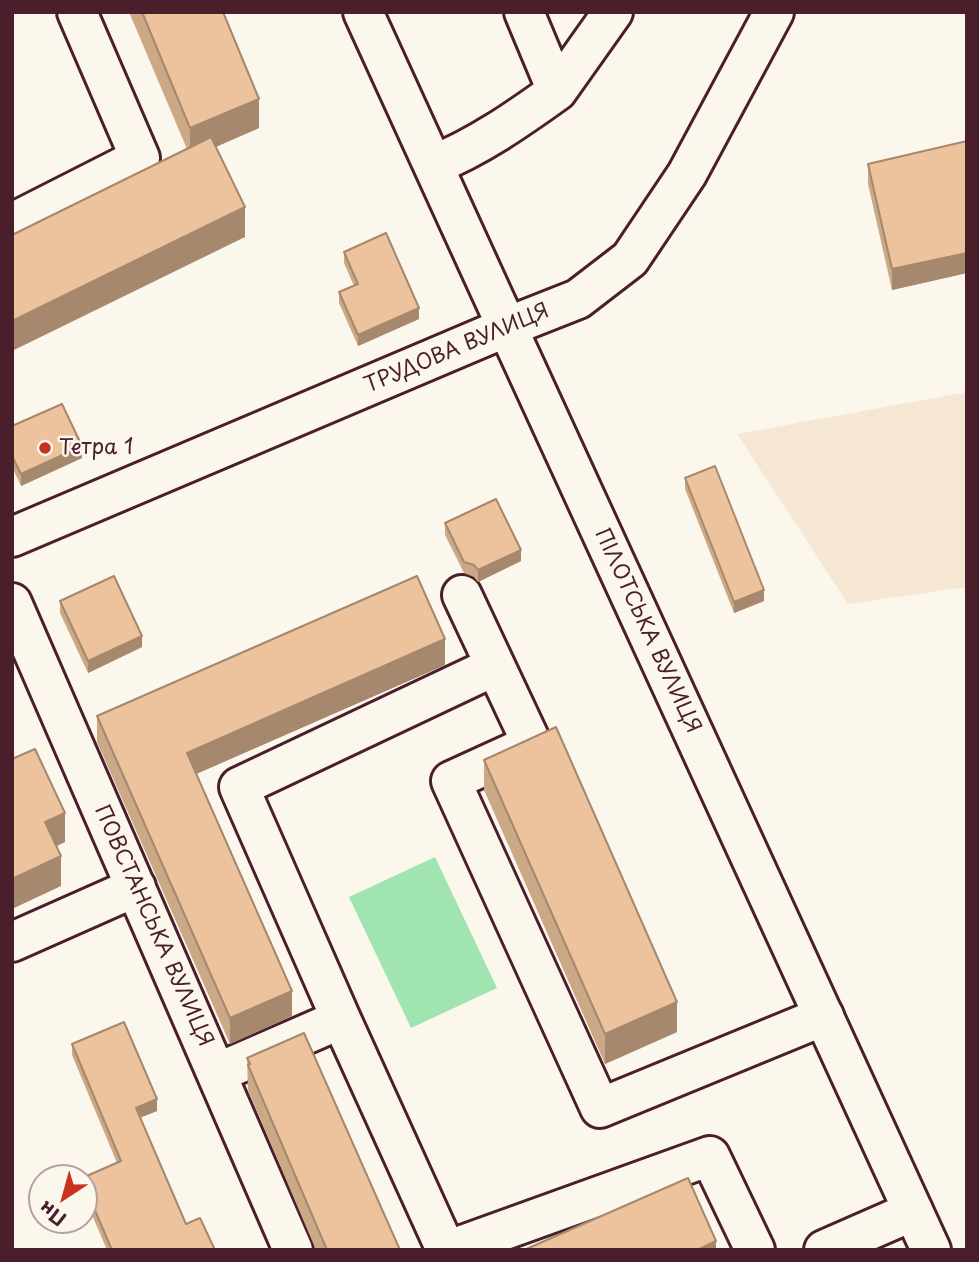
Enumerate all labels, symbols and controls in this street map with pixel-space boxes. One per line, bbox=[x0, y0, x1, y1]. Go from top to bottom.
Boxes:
street label: ТРУДОВА ВУЛИЦЯ bbox=[361, 299, 553, 399]
place label: Тетра 1 bbox=[59, 435, 134, 461]
marker: Тетра 1 bbox=[37, 440, 53, 456]
street label: ПІЛОТСЬКА ВУЛИЦЯ bbox=[588, 525, 706, 737]
street label: ПОВСТАНСЬКА ВУЛИЦЯ bbox=[88, 801, 218, 1051]
north arrow bbox=[28, 1164, 98, 1234]
text: Пн bbox=[32, 1195, 71, 1234]

